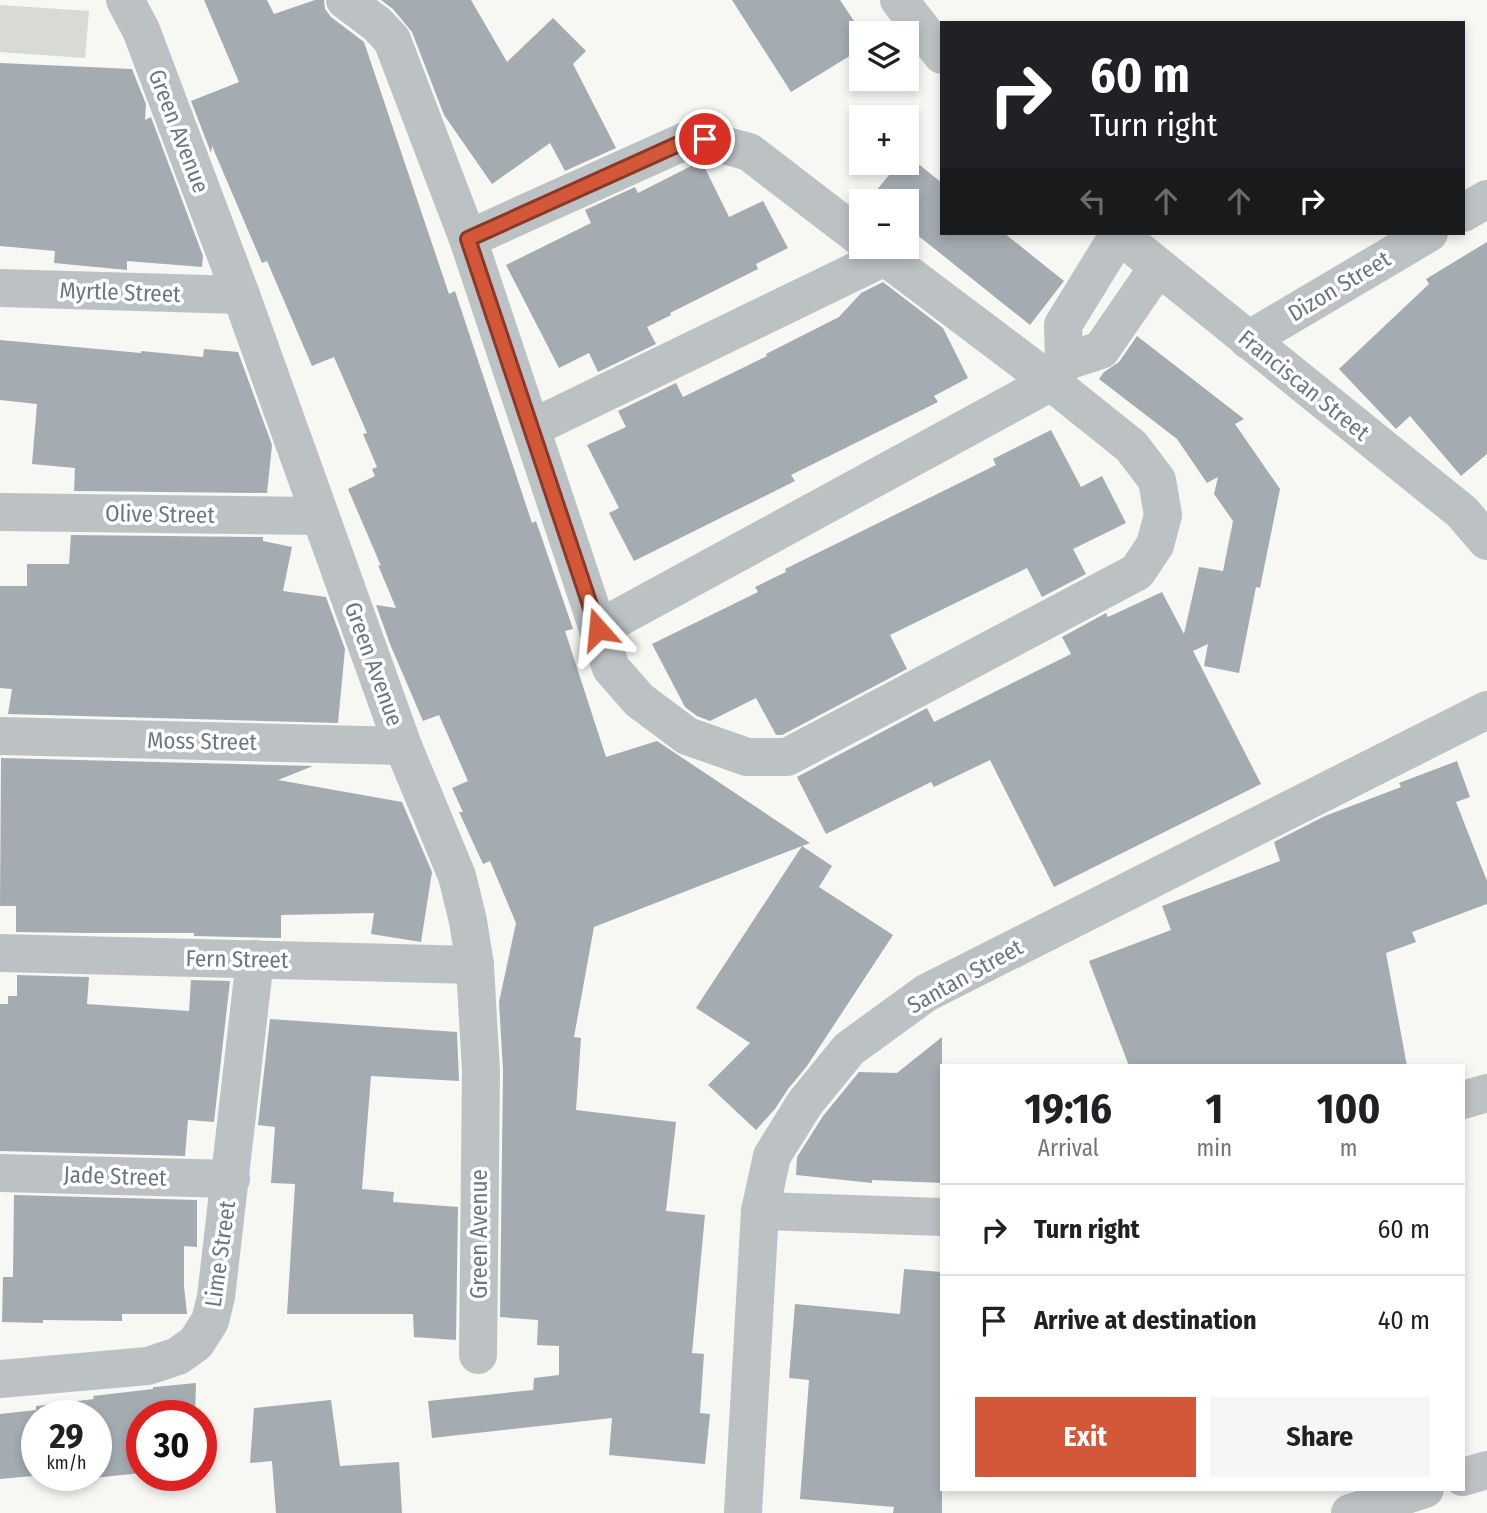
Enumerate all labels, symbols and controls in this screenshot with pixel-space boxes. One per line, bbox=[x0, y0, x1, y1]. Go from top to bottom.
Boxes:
map controls bbox=[849, 21, 919, 259]
button: layers bbox=[849, 21, 919, 91]
text: 60 m bbox=[1090, 46, 1190, 105]
icon: right bbox=[975, 49, 1066, 140]
street label: Green Avenue bbox=[143, 65, 215, 197]
button: + bbox=[849, 105, 919, 175]
text: Turn right bbox=[1090, 106, 1217, 144]
pin bbox=[675, 109, 735, 169]
icon: arrive bbox=[686, 120, 724, 158]
icon: left bbox=[1074, 182, 1112, 220]
icon: ahead bbox=[1147, 182, 1185, 220]
icon: ahead bbox=[1220, 182, 1258, 220]
icon: right bbox=[1293, 182, 1331, 220]
button: − bbox=[849, 189, 919, 259]
street label: Dizon Street bbox=[1283, 244, 1396, 327]
street label: Myrtle Street bbox=[59, 276, 182, 308]
street label: Franciscan Street bbox=[1233, 324, 1376, 447]
street label: Olive Street bbox=[105, 499, 216, 529]
position arrow bbox=[561, 592, 635, 666]
street label: Green Avenue bbox=[339, 598, 409, 730]
street label: Moss Street bbox=[147, 726, 258, 756]
street label: Santan Street bbox=[902, 933, 1028, 1019]
street label: Fern Street bbox=[185, 944, 289, 974]
text: 19:16 bbox=[1025, 1084, 1112, 1134]
text: 1 bbox=[1205, 1084, 1223, 1134]
text: 100 bbox=[1317, 1084, 1380, 1134]
text: Arrival bbox=[1038, 1134, 1099, 1162]
text: min bbox=[1197, 1134, 1232, 1162]
text: m bbox=[1340, 1134, 1357, 1162]
street label: Jade Street bbox=[63, 1160, 168, 1192]
street label: Green Avenue bbox=[465, 1169, 493, 1299]
street label: Lime Street bbox=[199, 1199, 241, 1309]
icon: right bbox=[975, 1211, 1013, 1249]
text: Turn right bbox=[1034, 1214, 1140, 1245]
text: 60 m bbox=[1377, 1214, 1430, 1245]
icon: arrive bbox=[975, 1302, 1013, 1340]
text: Arrive at destination bbox=[1034, 1305, 1257, 1336]
text: 40 m bbox=[1378, 1305, 1430, 1336]
button: Exit bbox=[975, 1397, 1196, 1477]
button: Share bbox=[1210, 1397, 1430, 1477]
speed limit sign: 30 bbox=[126, 1400, 217, 1491]
text: 29 bbox=[49, 1415, 84, 1457]
text: km/h bbox=[46, 1452, 87, 1474]

